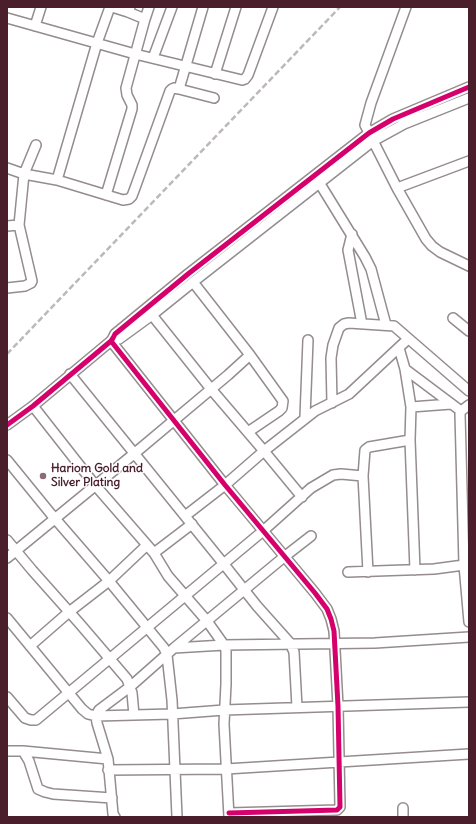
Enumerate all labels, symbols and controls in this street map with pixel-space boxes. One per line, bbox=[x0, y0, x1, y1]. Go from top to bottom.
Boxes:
place label: Hariom Gold and Silver Plating bbox=[51, 462, 143, 490]
marker: Hariom Gold and Silver Plating bbox=[38, 471, 48, 481]

